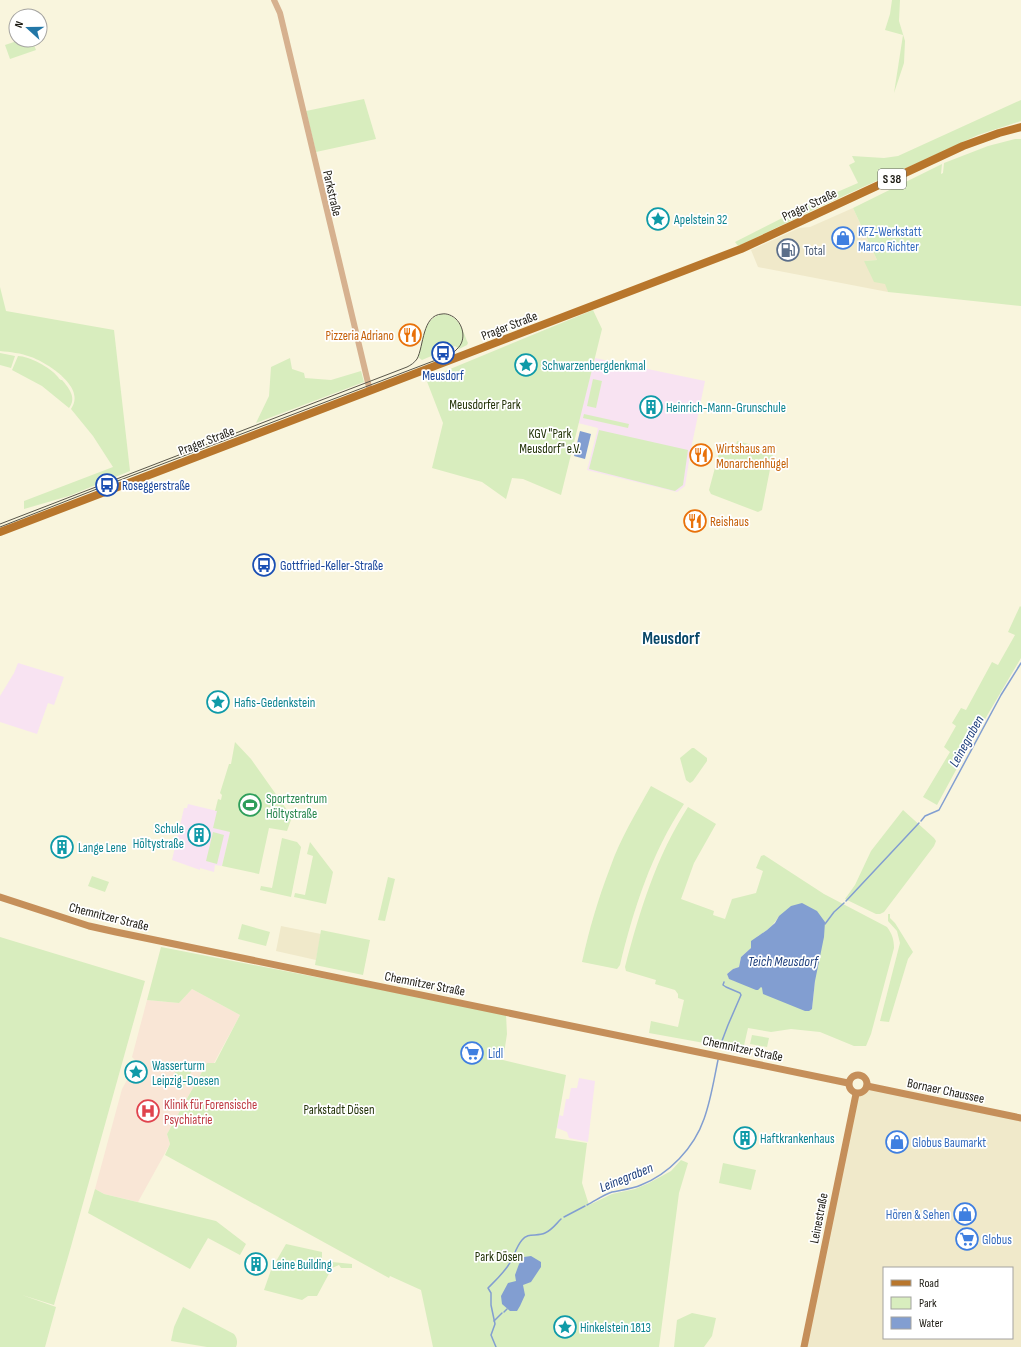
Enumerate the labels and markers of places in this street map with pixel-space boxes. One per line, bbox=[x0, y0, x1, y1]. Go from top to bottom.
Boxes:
place icon: Apelstein 32 bbox=[645, 206, 671, 232]
place label: Apelstein 32 bbox=[673, 212, 727, 228]
place label: KFZ-Werkstatt Marco Richter bbox=[858, 224, 922, 255]
shop icon: KFZ-Werkstatt Marco Richter bbox=[830, 225, 856, 251]
fuel station icon: Total bbox=[775, 237, 801, 263]
place label: Total bbox=[804, 243, 825, 259]
restaurant icon: Pizzeria Adriano bbox=[397, 322, 423, 348]
place label: Pizzeria Adriano bbox=[326, 328, 394, 344]
bus stop icon: Meusdorf bbox=[430, 340, 456, 366]
place icon: Schwarzenbergdenkmal bbox=[513, 352, 539, 378]
place label: Schwarzenbergdenkmal bbox=[542, 358, 646, 374]
place label: Meusdorf bbox=[422, 368, 464, 384]
building icon: Heinrich-Mann-Grunschule bbox=[638, 394, 664, 420]
place label: Heinrich-Mann-Grunschule bbox=[666, 400, 786, 416]
place label: Wirtshaus am Monarchenhügel bbox=[716, 441, 789, 472]
restaurant icon: Wirtshaus am Monarchenhügel bbox=[688, 442, 714, 468]
bus stop icon: Roseggerstraße bbox=[94, 472, 120, 498]
place label: Roseggerstraße bbox=[122, 478, 190, 494]
restaurant icon: Reishaus bbox=[682, 508, 708, 534]
place label: Reishaus bbox=[710, 514, 749, 530]
bus stop icon: Gottfried-Keller-Straße bbox=[251, 552, 277, 578]
place label: Gottfried-Keller-Straße bbox=[280, 558, 383, 574]
place icon: Hafis-Gedenkstein bbox=[205, 689, 231, 715]
place label: Hafis-Gedenkstein bbox=[234, 695, 315, 711]
place label: Sportzentrum Höltystraße bbox=[266, 791, 327, 822]
sports icon: Sportzentrum Höltystraße bbox=[237, 792, 263, 818]
place label: Schule Höltystraße bbox=[133, 821, 184, 852]
building icon: Schule Höltystraße bbox=[186, 822, 212, 848]
building icon: Lange Lene bbox=[49, 834, 75, 860]
place label: Lange Lene bbox=[78, 840, 127, 856]
supermarket icon: Lidl bbox=[459, 1040, 485, 1066]
place label: Lidl bbox=[488, 1046, 503, 1062]
place label: Wasserturm Leipzig-Doesen bbox=[152, 1058, 219, 1089]
place icon: Wasserturm Leipzig-Doesen bbox=[123, 1059, 149, 1085]
place label: Klinik für Forensische Psychiatrie bbox=[164, 1097, 257, 1128]
hospital icon: Klinik für Forensische Psychiatrie bbox=[135, 1098, 161, 1124]
building icon: Haftkrankenhaus bbox=[732, 1125, 758, 1151]
shop icon: Globus Baumarkt bbox=[884, 1129, 910, 1155]
place label: Haftkrankenhaus bbox=[760, 1131, 835, 1147]
place label: Globus Baumarkt bbox=[912, 1135, 986, 1151]
shop icon: Hören & Sehen bbox=[952, 1201, 978, 1227]
place label: Hören & Sehen bbox=[886, 1207, 950, 1223]
supermarket icon: Globus bbox=[954, 1226, 980, 1252]
place label: Globus bbox=[982, 1232, 1012, 1248]
building icon: Leine Building bbox=[243, 1251, 269, 1277]
place label: Leine Building bbox=[272, 1257, 332, 1273]
place icon: Hinkelstein 1813 bbox=[552, 1314, 578, 1340]
place label: Hinkelstein 1813 bbox=[580, 1320, 651, 1336]

